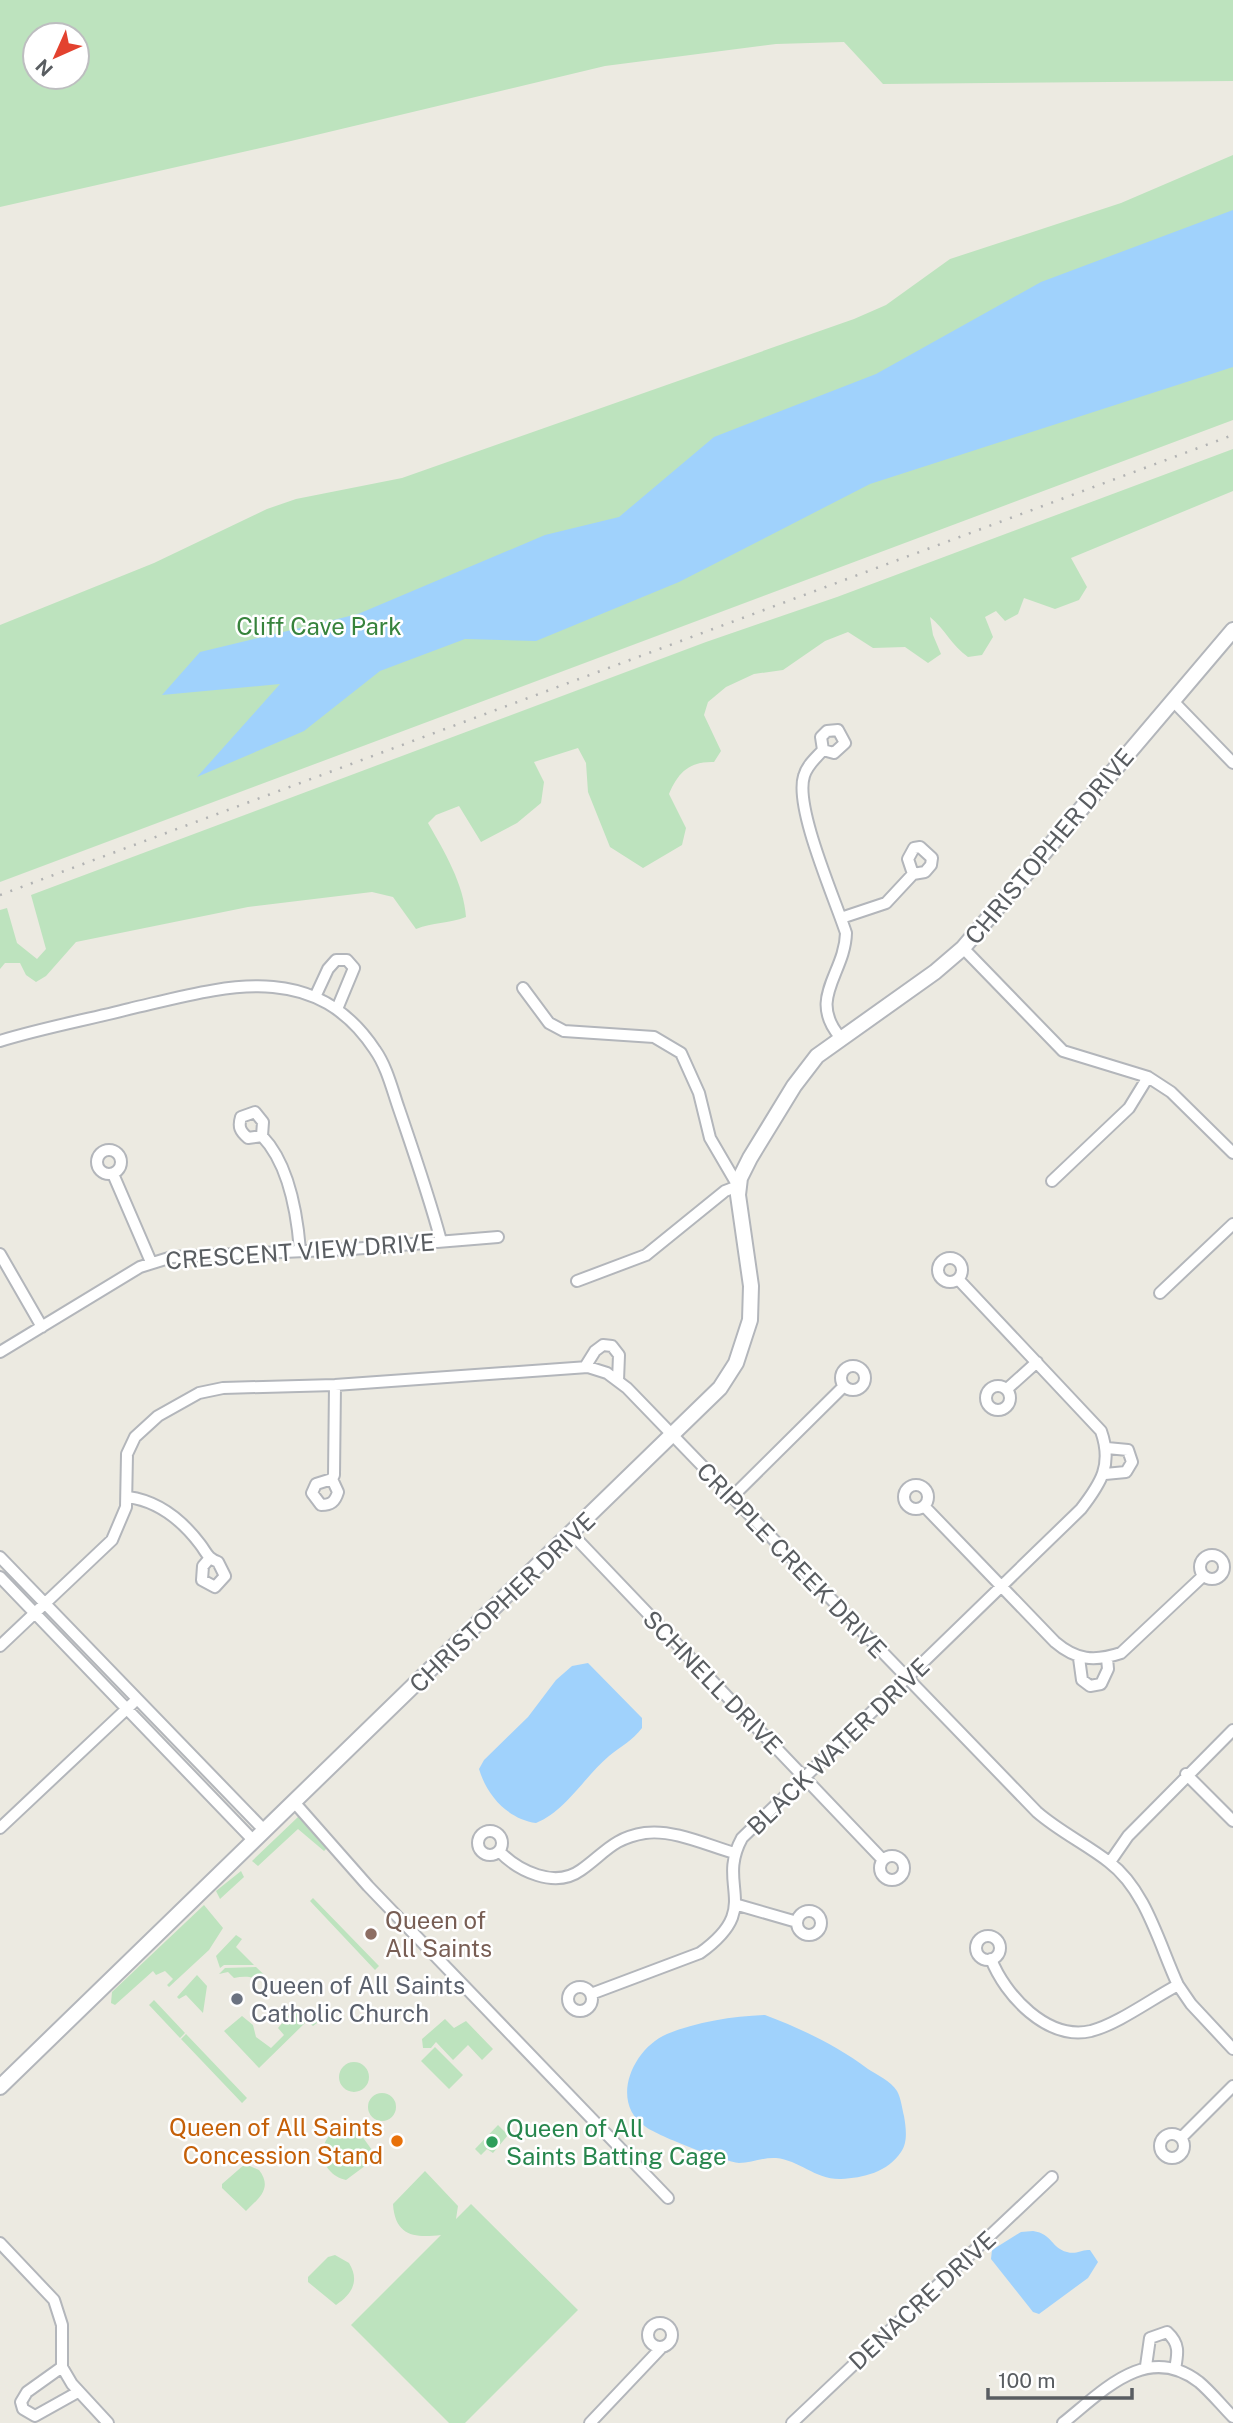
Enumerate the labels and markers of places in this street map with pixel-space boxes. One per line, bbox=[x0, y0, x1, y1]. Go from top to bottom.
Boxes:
place label: Queen of All Saints bbox=[385, 1906, 492, 1962]
marker: Queen of All Saints bbox=[363, 1926, 379, 1942]
place label: Queen of All Saints Catholic Church bbox=[251, 1971, 465, 2027]
marker: Queen of All Saints Catholic Church bbox=[229, 1991, 245, 2007]
place label: Queen of All Saints Concession Stand bbox=[169, 2113, 383, 2169]
place label: Queen of All Saints Batting Cage bbox=[506, 2114, 727, 2170]
marker: Queen of All Saints Concession Stand bbox=[389, 2133, 405, 2149]
marker: Queen of All Saints Batting Cage bbox=[484, 2134, 500, 2150]

